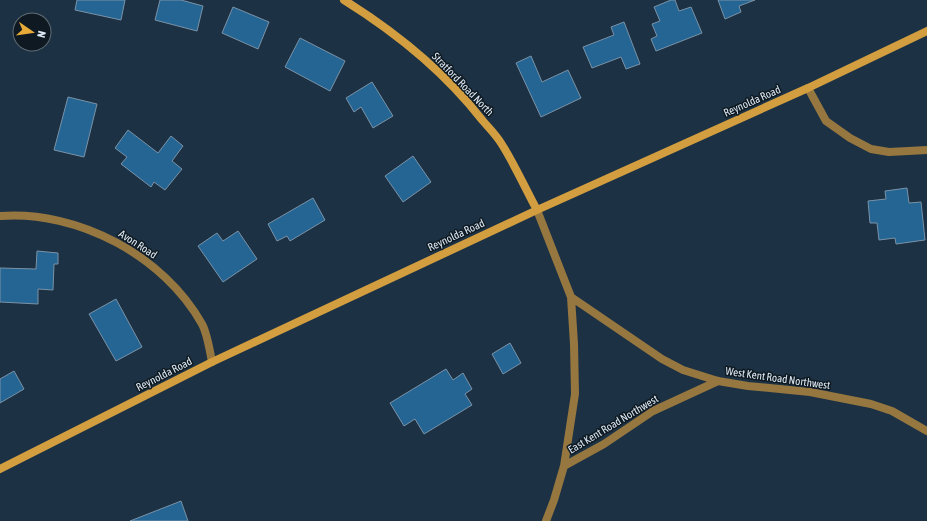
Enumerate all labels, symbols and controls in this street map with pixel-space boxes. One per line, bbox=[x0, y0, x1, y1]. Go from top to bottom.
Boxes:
north arrow bbox=[12, 12, 52, 52]
text: N bbox=[35, 30, 48, 39]
street label: Stratford Road North bbox=[430, 50, 496, 118]
street label: Reynolda Road bbox=[722, 83, 782, 119]
street label: Reynolda Road bbox=[426, 217, 486, 253]
street label: Avon Road bbox=[117, 227, 159, 261]
street label: Reynolda Road bbox=[134, 355, 194, 393]
street label: West Kent Road Northwest bbox=[725, 365, 831, 391]
street label: East Kent Road Northwest bbox=[566, 392, 660, 456]

